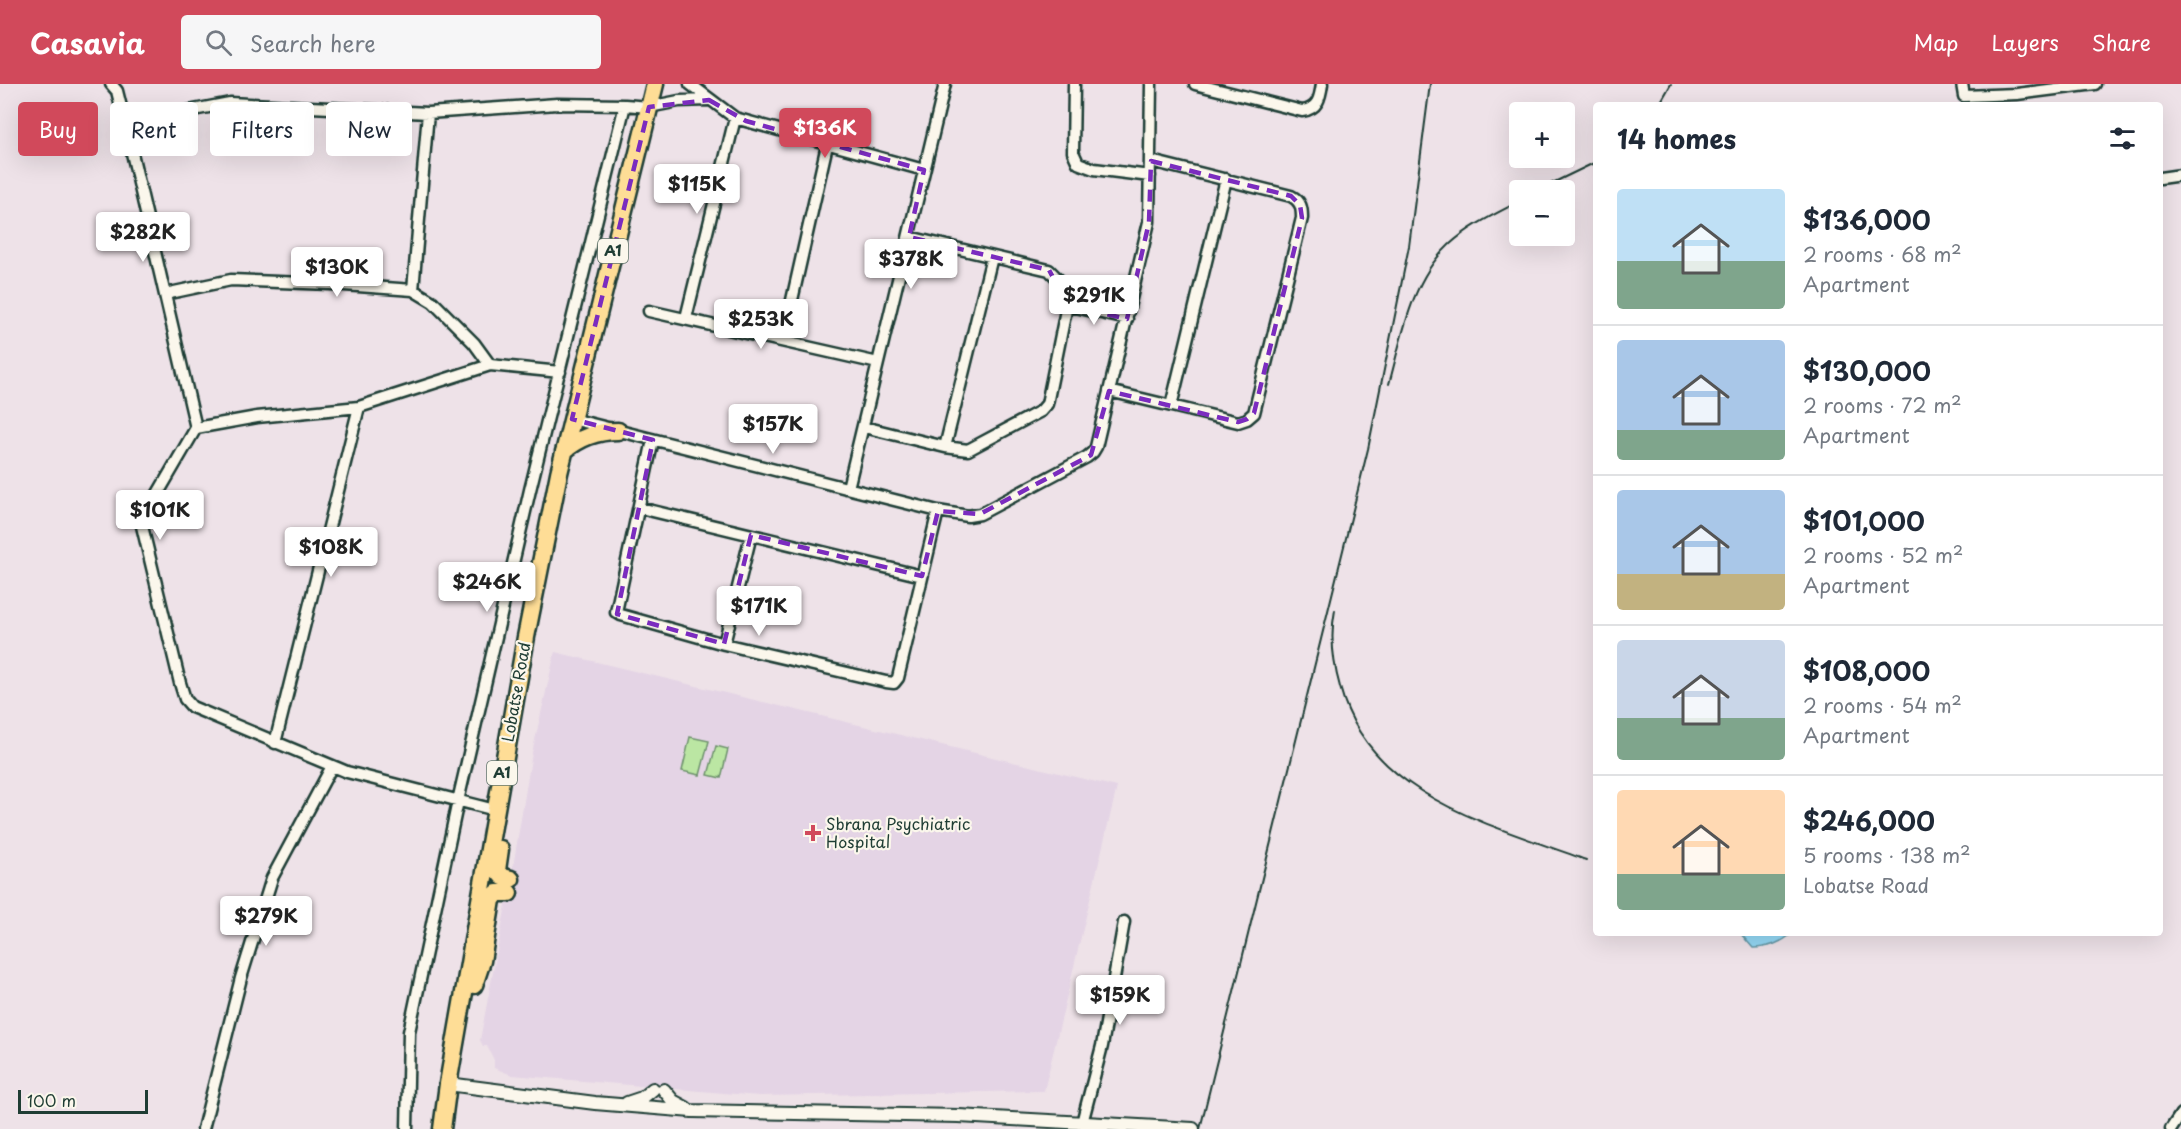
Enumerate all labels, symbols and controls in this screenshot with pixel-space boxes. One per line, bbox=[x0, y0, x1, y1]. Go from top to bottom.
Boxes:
search box bbox=[181, 15, 601, 69]
text: Casavia bbox=[30, 21, 145, 64]
icon: search bbox=[202, 26, 235, 59]
text: Search here bbox=[250, 26, 376, 59]
text: Map bbox=[1914, 26, 1958, 58]
text: Layers bbox=[1991, 26, 2059, 58]
text: Share bbox=[2092, 26, 2151, 58]
chip: Buy bbox=[18, 102, 98, 156]
chip: Rent bbox=[110, 102, 198, 156]
chip: Filters bbox=[210, 102, 314, 156]
chip: New bbox=[326, 102, 412, 156]
map controls bbox=[1509, 102, 1575, 246]
button: + bbox=[1509, 102, 1575, 168]
pin: $136K bbox=[783, 108, 867, 159]
text: $136K bbox=[793, 112, 857, 142]
text: 14 homes bbox=[1617, 119, 1736, 158]
icon: filters bbox=[2106, 122, 2139, 155]
pin: $115K bbox=[655, 164, 739, 215]
text: $115K bbox=[668, 168, 726, 198]
button: − bbox=[1509, 180, 1575, 246]
text: $136,000 bbox=[1803, 200, 1931, 239]
pin: $282K bbox=[101, 212, 185, 263]
icon: home bbox=[1665, 213, 1737, 285]
text: $282K bbox=[110, 216, 176, 246]
road number: A1 bbox=[598, 239, 628, 263]
pin: $378K bbox=[869, 239, 953, 290]
text: 2 rooms · 68 m² bbox=[1803, 239, 1962, 269]
text: $378K bbox=[878, 243, 944, 273]
pin: $130K bbox=[295, 247, 379, 298]
text: $130K bbox=[305, 251, 369, 281]
text: Apartment bbox=[1803, 269, 1910, 299]
pin: $291K bbox=[1052, 275, 1136, 326]
text: $291K bbox=[1063, 279, 1125, 309]
pin: $253K bbox=[719, 299, 803, 350]
text: $253K bbox=[728, 303, 794, 333]
text: $130,000 bbox=[1803, 351, 1931, 390]
icon: home bbox=[1665, 364, 1737, 436]
text: 2 rooms · 72 m² bbox=[1803, 390, 1962, 420]
pin: $157K bbox=[731, 404, 815, 455]
text: $157K bbox=[743, 408, 803, 438]
text: Apartment bbox=[1803, 420, 1910, 450]
pin: $101K bbox=[118, 490, 202, 541]
text: $101K bbox=[130, 494, 190, 524]
text: $101,000 bbox=[1803, 501, 1925, 540]
icon: home bbox=[1665, 514, 1737, 586]
pin: $108K bbox=[289, 527, 373, 578]
text: $108K bbox=[299, 531, 363, 561]
text: 2 rooms · 52 m² bbox=[1803, 540, 1963, 570]
pin: $246K bbox=[445, 562, 529, 613]
text: $246K bbox=[452, 566, 522, 596]
text: Apartment bbox=[1803, 570, 1910, 600]
pin: $171K bbox=[717, 586, 801, 637]
text: $171K bbox=[731, 590, 787, 620]
street label: Lobatse Road bbox=[494, 640, 536, 744]
text: $108,000 bbox=[1803, 651, 1930, 690]
icon: home bbox=[1665, 664, 1737, 736]
text: 2 rooms · 54 m² bbox=[1803, 690, 1962, 720]
text: Apartment bbox=[1803, 720, 1910, 750]
road number: A1 bbox=[487, 761, 517, 785]
text: $246,000 bbox=[1803, 801, 1935, 840]
place label: Sbrana Psychiatric Hospital bbox=[826, 811, 971, 853]
icon: home bbox=[1665, 814, 1737, 886]
marker: Sbrana Psychiatric Hospital bbox=[804, 824, 822, 842]
text: 5 rooms · 138 m² bbox=[1803, 840, 1971, 870]
text: Lobatse Road bbox=[1803, 870, 1929, 900]
pin: $279K bbox=[224, 896, 308, 947]
text: $279K bbox=[234, 900, 298, 930]
pin: $159K bbox=[1078, 975, 1162, 1026]
text: $159K bbox=[1090, 979, 1150, 1009]
scale bar bbox=[18, 1087, 148, 1114]
text: 100 m bbox=[27, 1088, 76, 1112]

